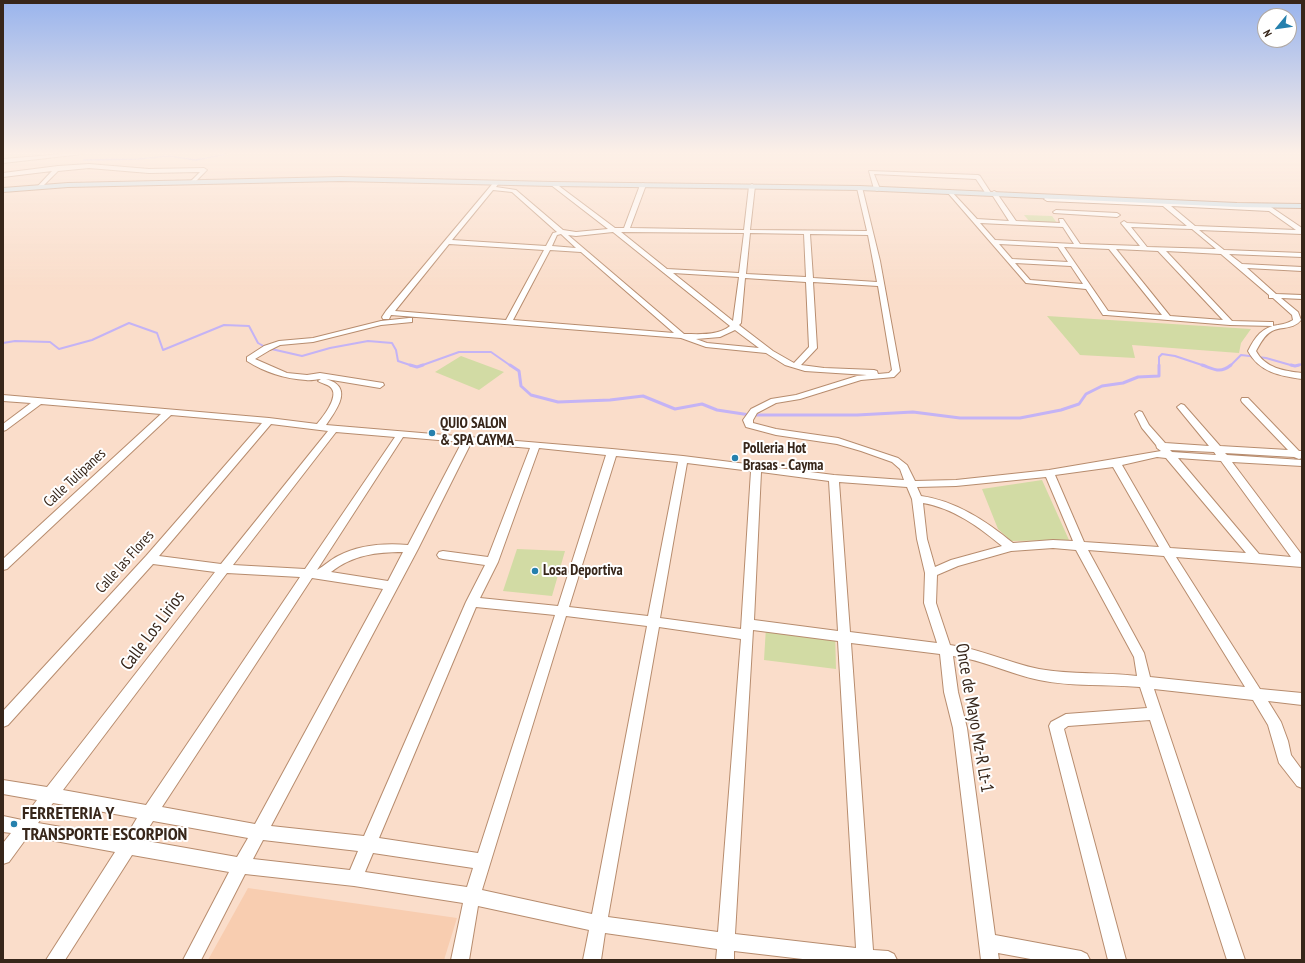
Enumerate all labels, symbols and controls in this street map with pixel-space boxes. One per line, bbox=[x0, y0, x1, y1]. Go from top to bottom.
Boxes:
north arrow bbox=[1257, 8, 1297, 48]
text: N bbox=[1260, 27, 1275, 39]
place label: QUIO SALON & SPA CAYMA bbox=[440, 415, 514, 450]
marker: QUIO SALON & SPA CAYMA bbox=[427, 428, 437, 438]
place label: Polleria Hot Brasas - Cayma bbox=[743, 440, 823, 475]
street label: Calle Tulipanes bbox=[40, 445, 110, 511]
marker: Polleria Hot Brasas - Cayma bbox=[730, 453, 740, 463]
street label: Calle las Flores bbox=[92, 527, 158, 597]
place label: Losa Deportiva bbox=[543, 562, 623, 580]
marker: Losa Deportiva bbox=[530, 566, 540, 576]
street label: Calle Los Lirios bbox=[116, 587, 190, 675]
street label: Once de Mayo Mz-R Lt-1 bbox=[950, 642, 998, 794]
place label: FERRETERIA Y TRANSPORTE ESCORPION bbox=[22, 803, 187, 846]
marker: FERRETERIA Y TRANSPORTE ESCORPION bbox=[9, 819, 19, 829]

